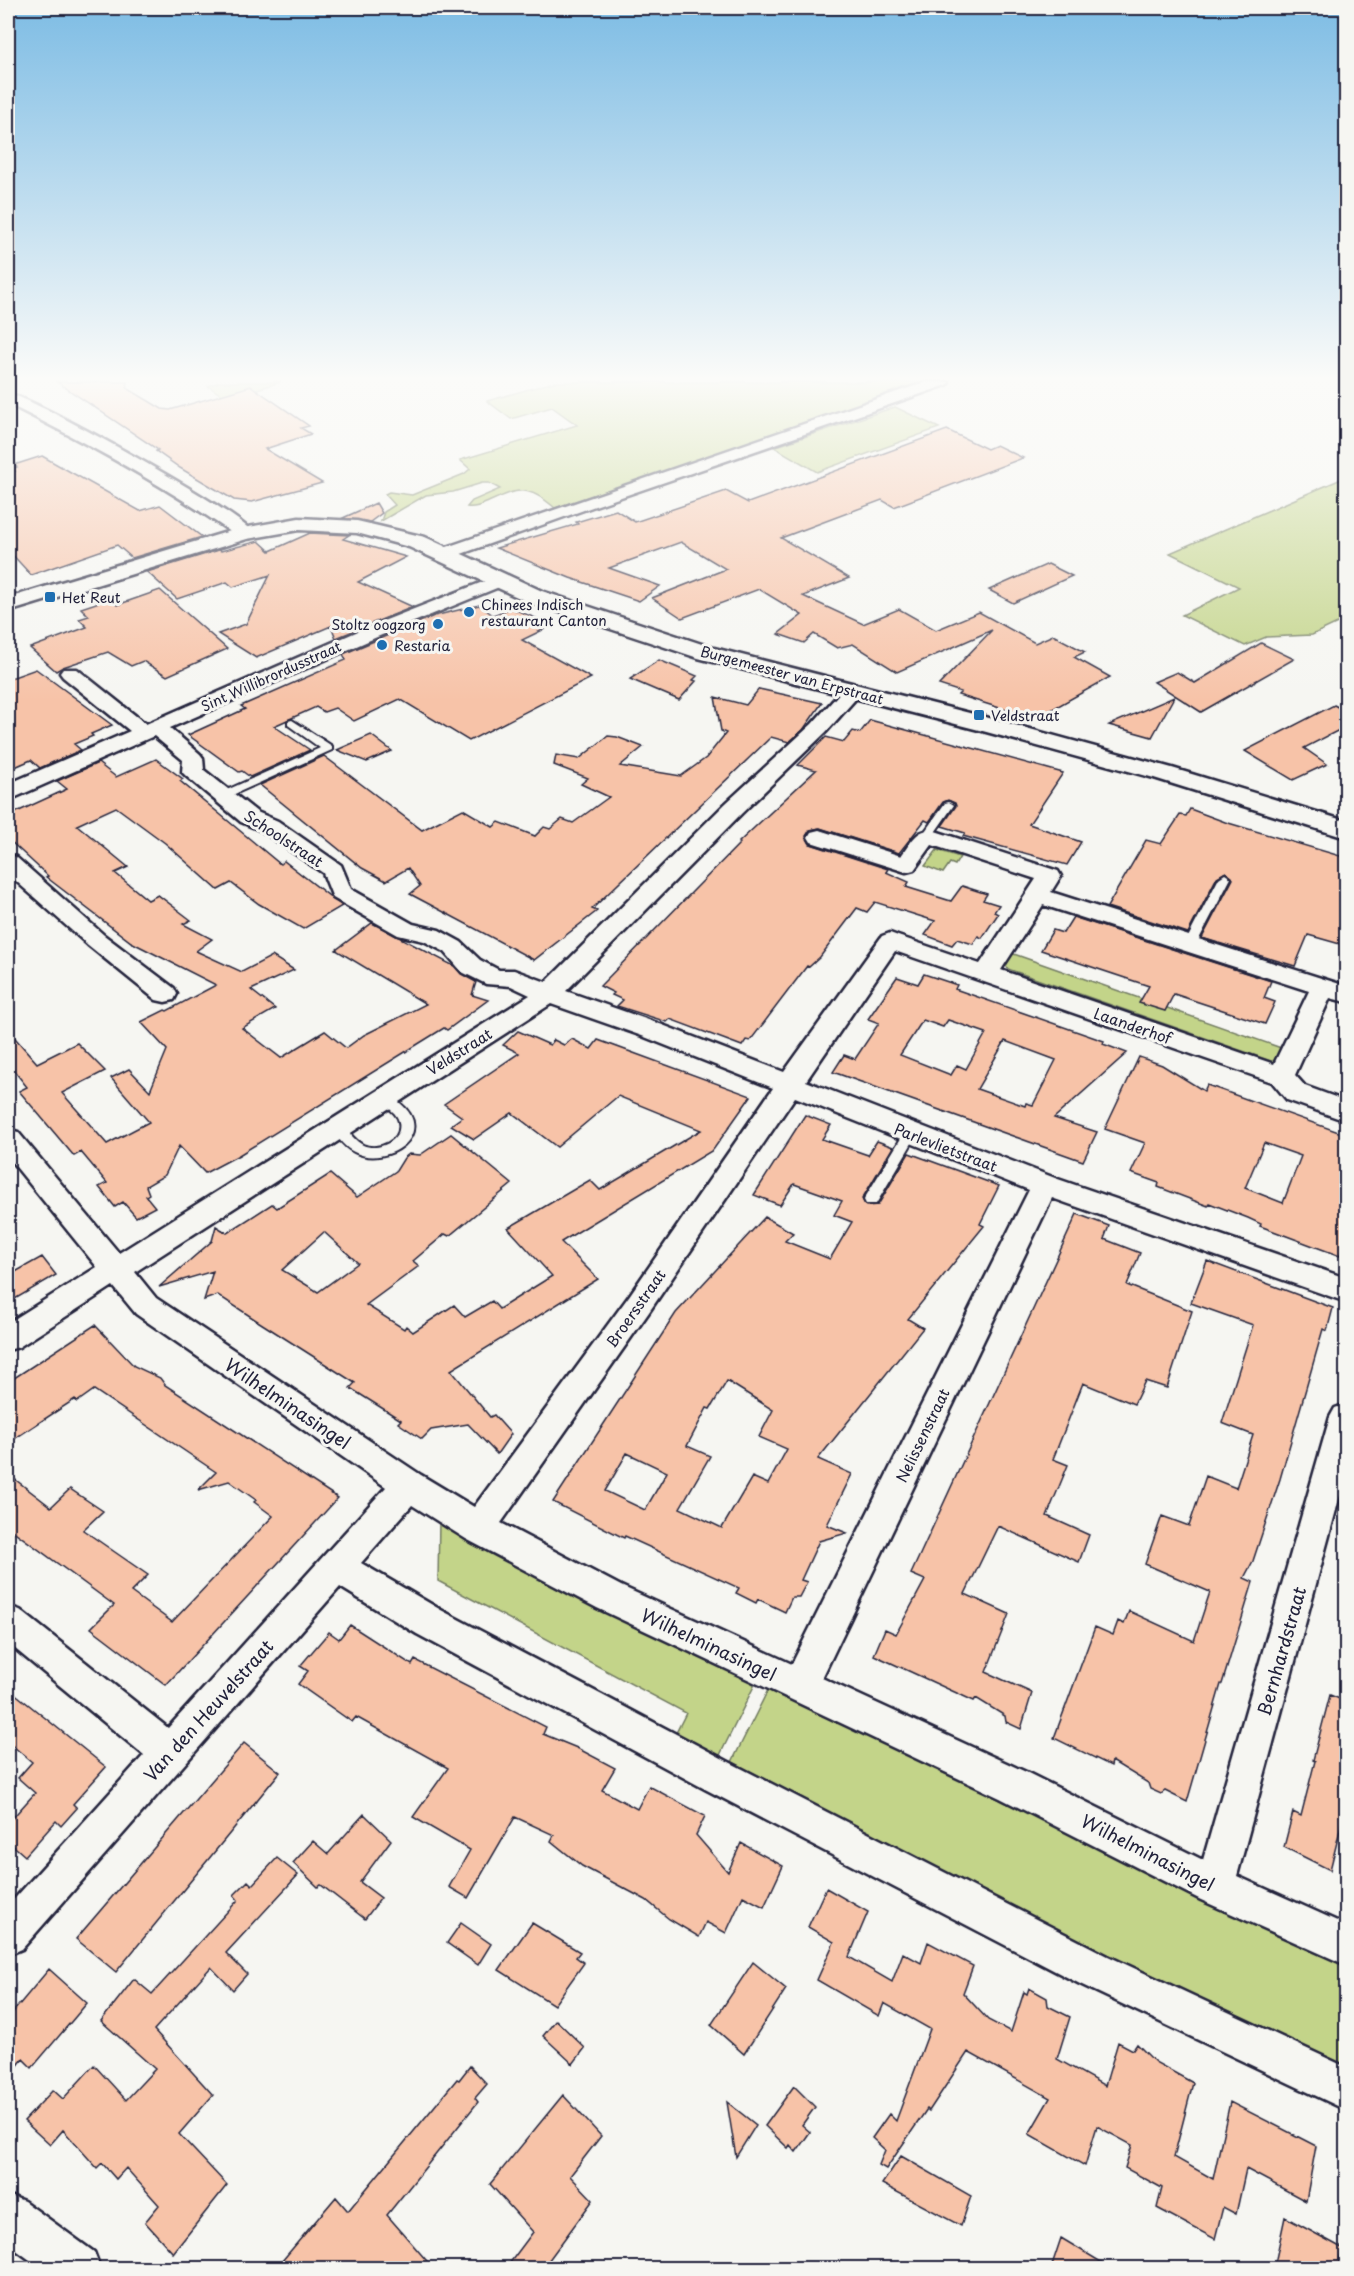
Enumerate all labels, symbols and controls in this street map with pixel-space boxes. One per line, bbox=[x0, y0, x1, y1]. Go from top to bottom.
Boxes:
place label: Het Reut bbox=[62, 587, 121, 608]
marker: Het Reut bbox=[43, 590, 57, 604]
place label: Chinees Indisch restaurant Canton bbox=[481, 594, 607, 631]
marker: Chinees Indisch restaurant Canton bbox=[462, 605, 476, 619]
place label: Stoltz oogzorg bbox=[331, 614, 426, 635]
marker: Stoltz oogzorg bbox=[431, 617, 445, 631]
street label: Sint Willibrordusstraat bbox=[197, 635, 345, 716]
place label: Restaria bbox=[394, 635, 450, 656]
marker: Restaria bbox=[375, 638, 389, 652]
street label: Burgemeester van Erpstraat bbox=[698, 640, 886, 710]
place label: Veldstraat bbox=[991, 705, 1060, 726]
marker: Veldstraat bbox=[972, 708, 986, 722]
street label: Schoolstraat bbox=[240, 804, 328, 872]
street label: Laanderhof bbox=[1091, 1001, 1176, 1049]
street label: Veldstraat bbox=[422, 1022, 496, 1080]
street label: Parlevlietstraat bbox=[891, 1117, 1001, 1177]
street label: Broersstraat bbox=[599, 1264, 671, 1352]
street label: Wilhelminasingel bbox=[220, 1351, 356, 1455]
street label: Nelissenstraat bbox=[889, 1384, 955, 1486]
street label: Bernhardstraat bbox=[1250, 1583, 1312, 1719]
street label: Wilhelminasingel bbox=[637, 1601, 781, 1687]
street label: Van den Heuvelstraat bbox=[137, 1633, 279, 1787]
street label: Wilhelminasingel bbox=[1077, 1807, 1219, 1897]

